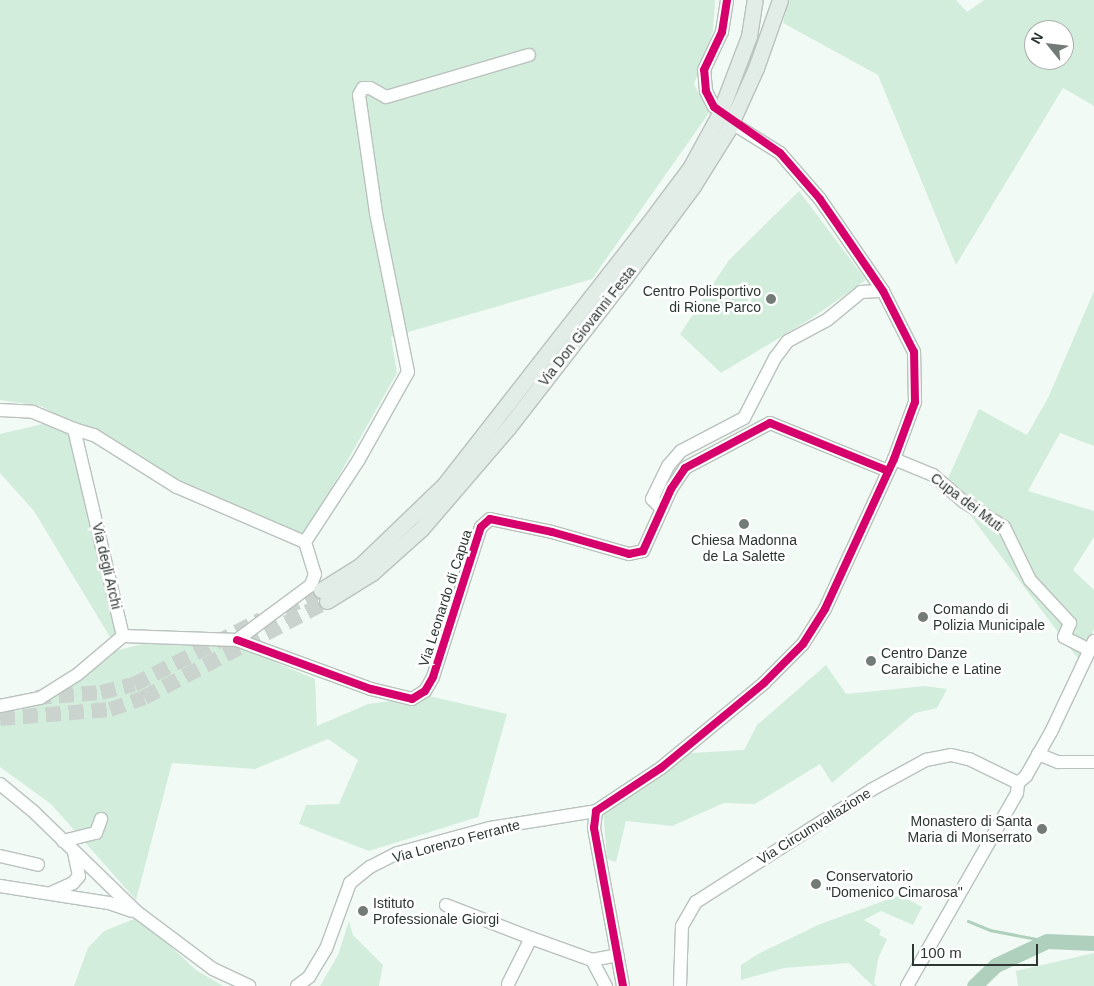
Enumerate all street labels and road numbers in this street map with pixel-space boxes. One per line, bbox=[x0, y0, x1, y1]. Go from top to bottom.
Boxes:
street label: Via Don Giovanni Festa bbox=[535, 263, 639, 389]
street label: Cupa dei Muti bbox=[927, 469, 1007, 535]
street label: Via degli Archi bbox=[89, 521, 125, 611]
street label: Via Leonardo di Capua bbox=[415, 527, 475, 669]
street label: Via Circumvallazione bbox=[754, 784, 874, 868]
street label: Via Lorenzo Ferrante bbox=[390, 816, 522, 866]

